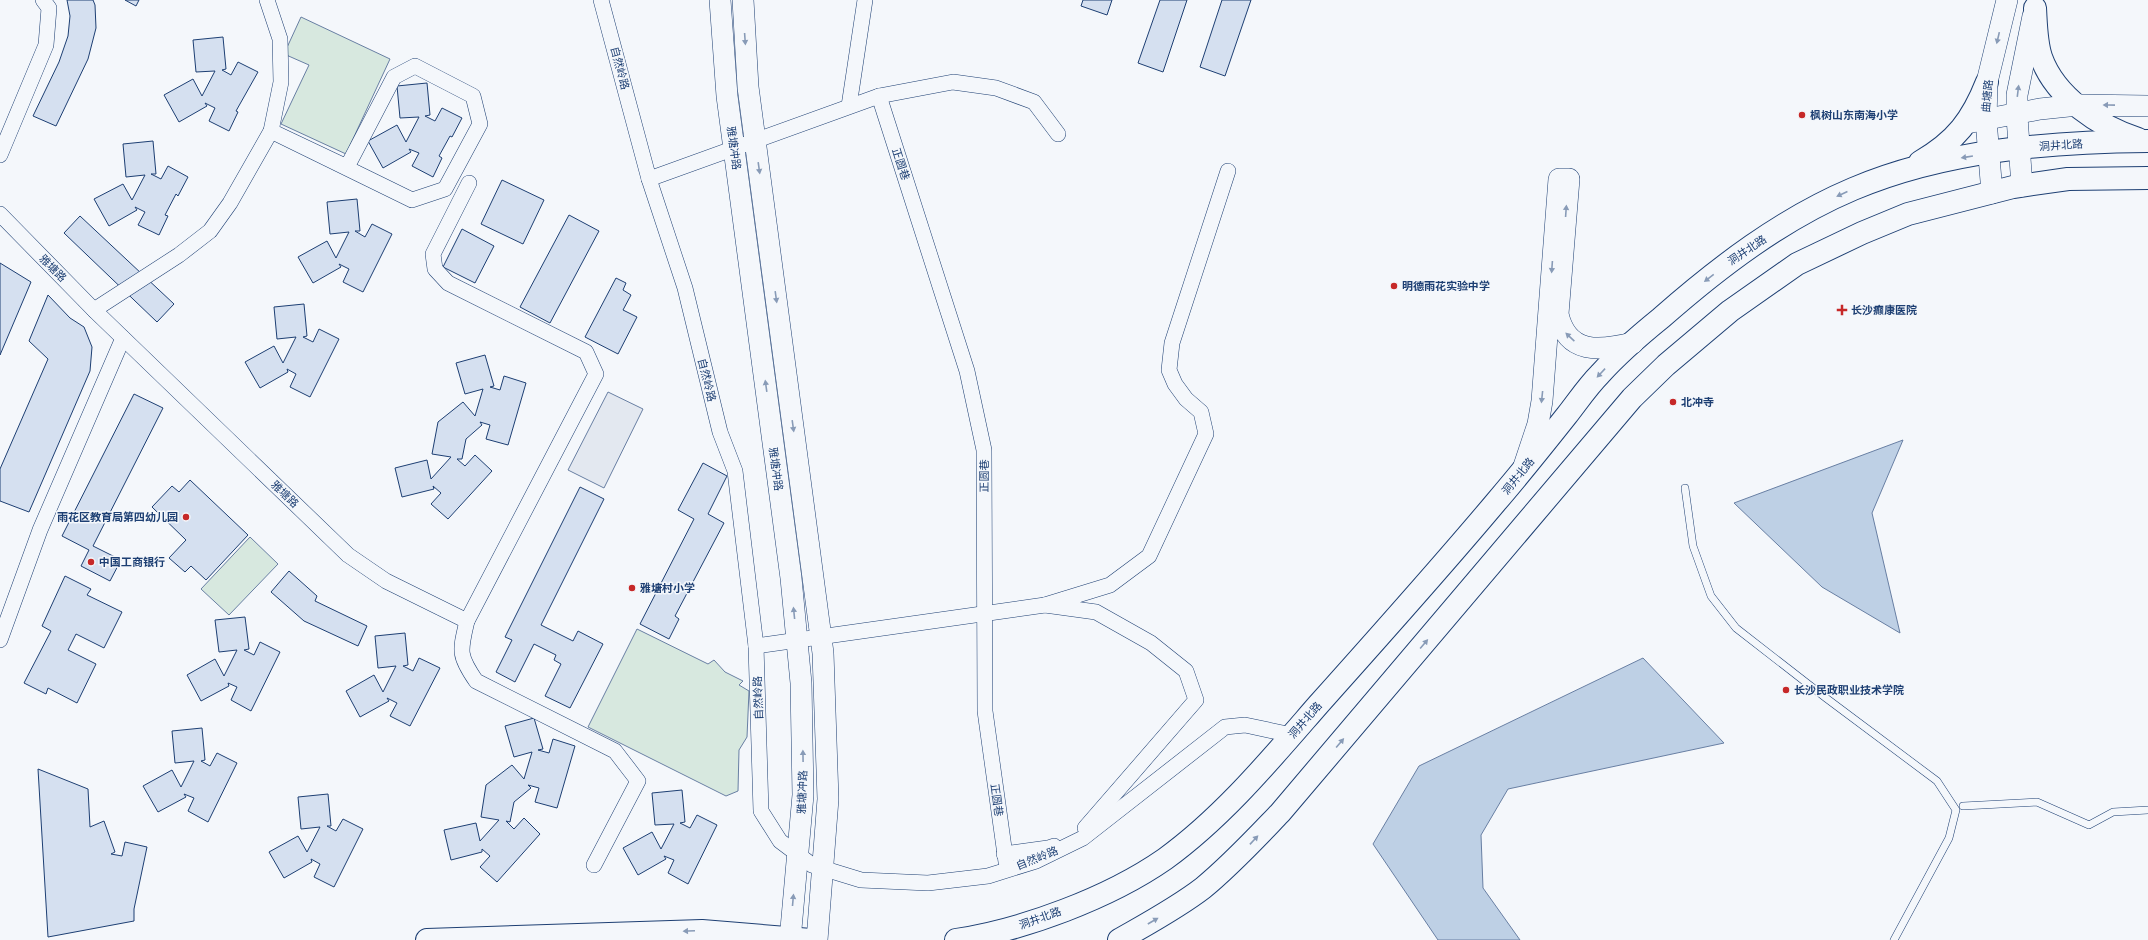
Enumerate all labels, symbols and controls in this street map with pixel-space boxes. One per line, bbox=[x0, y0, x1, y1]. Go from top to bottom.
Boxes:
one-way arrow bbox=[1994, 32, 2000, 44]
one-way arrow bbox=[742, 33, 749, 45]
street label: 自然岭路 bbox=[609, 45, 631, 91]
street label: 曲塘路 bbox=[1980, 79, 1994, 113]
one-way arrow bbox=[2014, 85, 2021, 97]
one-way arrow bbox=[2103, 102, 2115, 109]
place label: 枫树山东南海小学 bbox=[1810, 109, 1898, 121]
marker: 枫树山东南海小学 bbox=[1797, 110, 1807, 120]
street label: 雅塘冲路 bbox=[725, 125, 743, 171]
street label: 洞井北路 bbox=[2039, 137, 2083, 153]
street label: 正圆巷 bbox=[890, 146, 912, 182]
one-way arrow bbox=[1960, 154, 1973, 160]
one-way arrow bbox=[756, 162, 762, 174]
one-way arrow bbox=[1837, 191, 1848, 197]
one-way arrow bbox=[1563, 205, 1570, 217]
street label: 洞井北路 bbox=[1725, 233, 1769, 267]
street label: 雅塘路 bbox=[37, 252, 69, 284]
one-way arrow bbox=[1549, 261, 1556, 273]
one-way arrow bbox=[1703, 273, 1714, 282]
place label: 明德雨花实验中学 bbox=[1402, 280, 1490, 292]
marker: 明德雨花实验中学 bbox=[1389, 281, 1399, 291]
one-way arrow bbox=[773, 291, 779, 303]
marker: 长沙癫康医院 bbox=[1836, 304, 1848, 316]
place label: 长沙癫康医院 bbox=[1851, 304, 1917, 316]
one-way arrow bbox=[1565, 333, 1575, 342]
street label: 自然岭路 bbox=[696, 357, 718, 403]
one-way arrow bbox=[1596, 368, 1606, 378]
one-way arrow bbox=[762, 380, 769, 392]
one-way arrow bbox=[1539, 391, 1546, 403]
place label: 北冲寺 bbox=[1681, 396, 1714, 408]
marker: 北冲寺 bbox=[1668, 397, 1678, 407]
one-way arrow bbox=[790, 420, 796, 432]
street label: 雅塘冲路 bbox=[767, 446, 785, 492]
street label: 洞井北路 bbox=[1499, 455, 1537, 497]
street label: 正圆巷 bbox=[978, 460, 990, 493]
street label: 雅塘路 bbox=[269, 478, 301, 510]
place label: 雨花区教育局第四幼儿园 bbox=[57, 511, 178, 523]
marker: 雨花区教育局第四幼儿园 bbox=[181, 512, 191, 522]
place label: 中国工商银行 bbox=[99, 556, 165, 568]
marker: 中国工商银行 bbox=[86, 557, 96, 567]
place label: 雅塘村小学 bbox=[640, 582, 695, 594]
marker: 雅塘村小学 bbox=[627, 583, 637, 593]
one-way arrow bbox=[791, 607, 798, 619]
one-way arrow bbox=[1420, 639, 1429, 649]
street label: 自然岭路 bbox=[751, 676, 765, 720]
place label: 长沙民政职业技术学院 bbox=[1794, 684, 1904, 696]
marker: 长沙民政职业技术学院 bbox=[1781, 685, 1791, 695]
street label: 洞井北路 bbox=[1286, 699, 1324, 741]
one-way arrow bbox=[1335, 738, 1345, 748]
one-way arrow bbox=[799, 750, 806, 762]
street label: 雅塘冲路 bbox=[795, 770, 809, 814]
street label: 正圆巷 bbox=[989, 783, 1005, 817]
one-way arrow bbox=[1249, 836, 1258, 845]
street label: 自然岭路 bbox=[1014, 844, 1060, 872]
one-way arrow bbox=[790, 894, 797, 906]
street label: 洞井北路 bbox=[1017, 905, 1063, 931]
one-way arrow bbox=[1147, 917, 1159, 924]
one-way arrow bbox=[683, 928, 695, 935]

